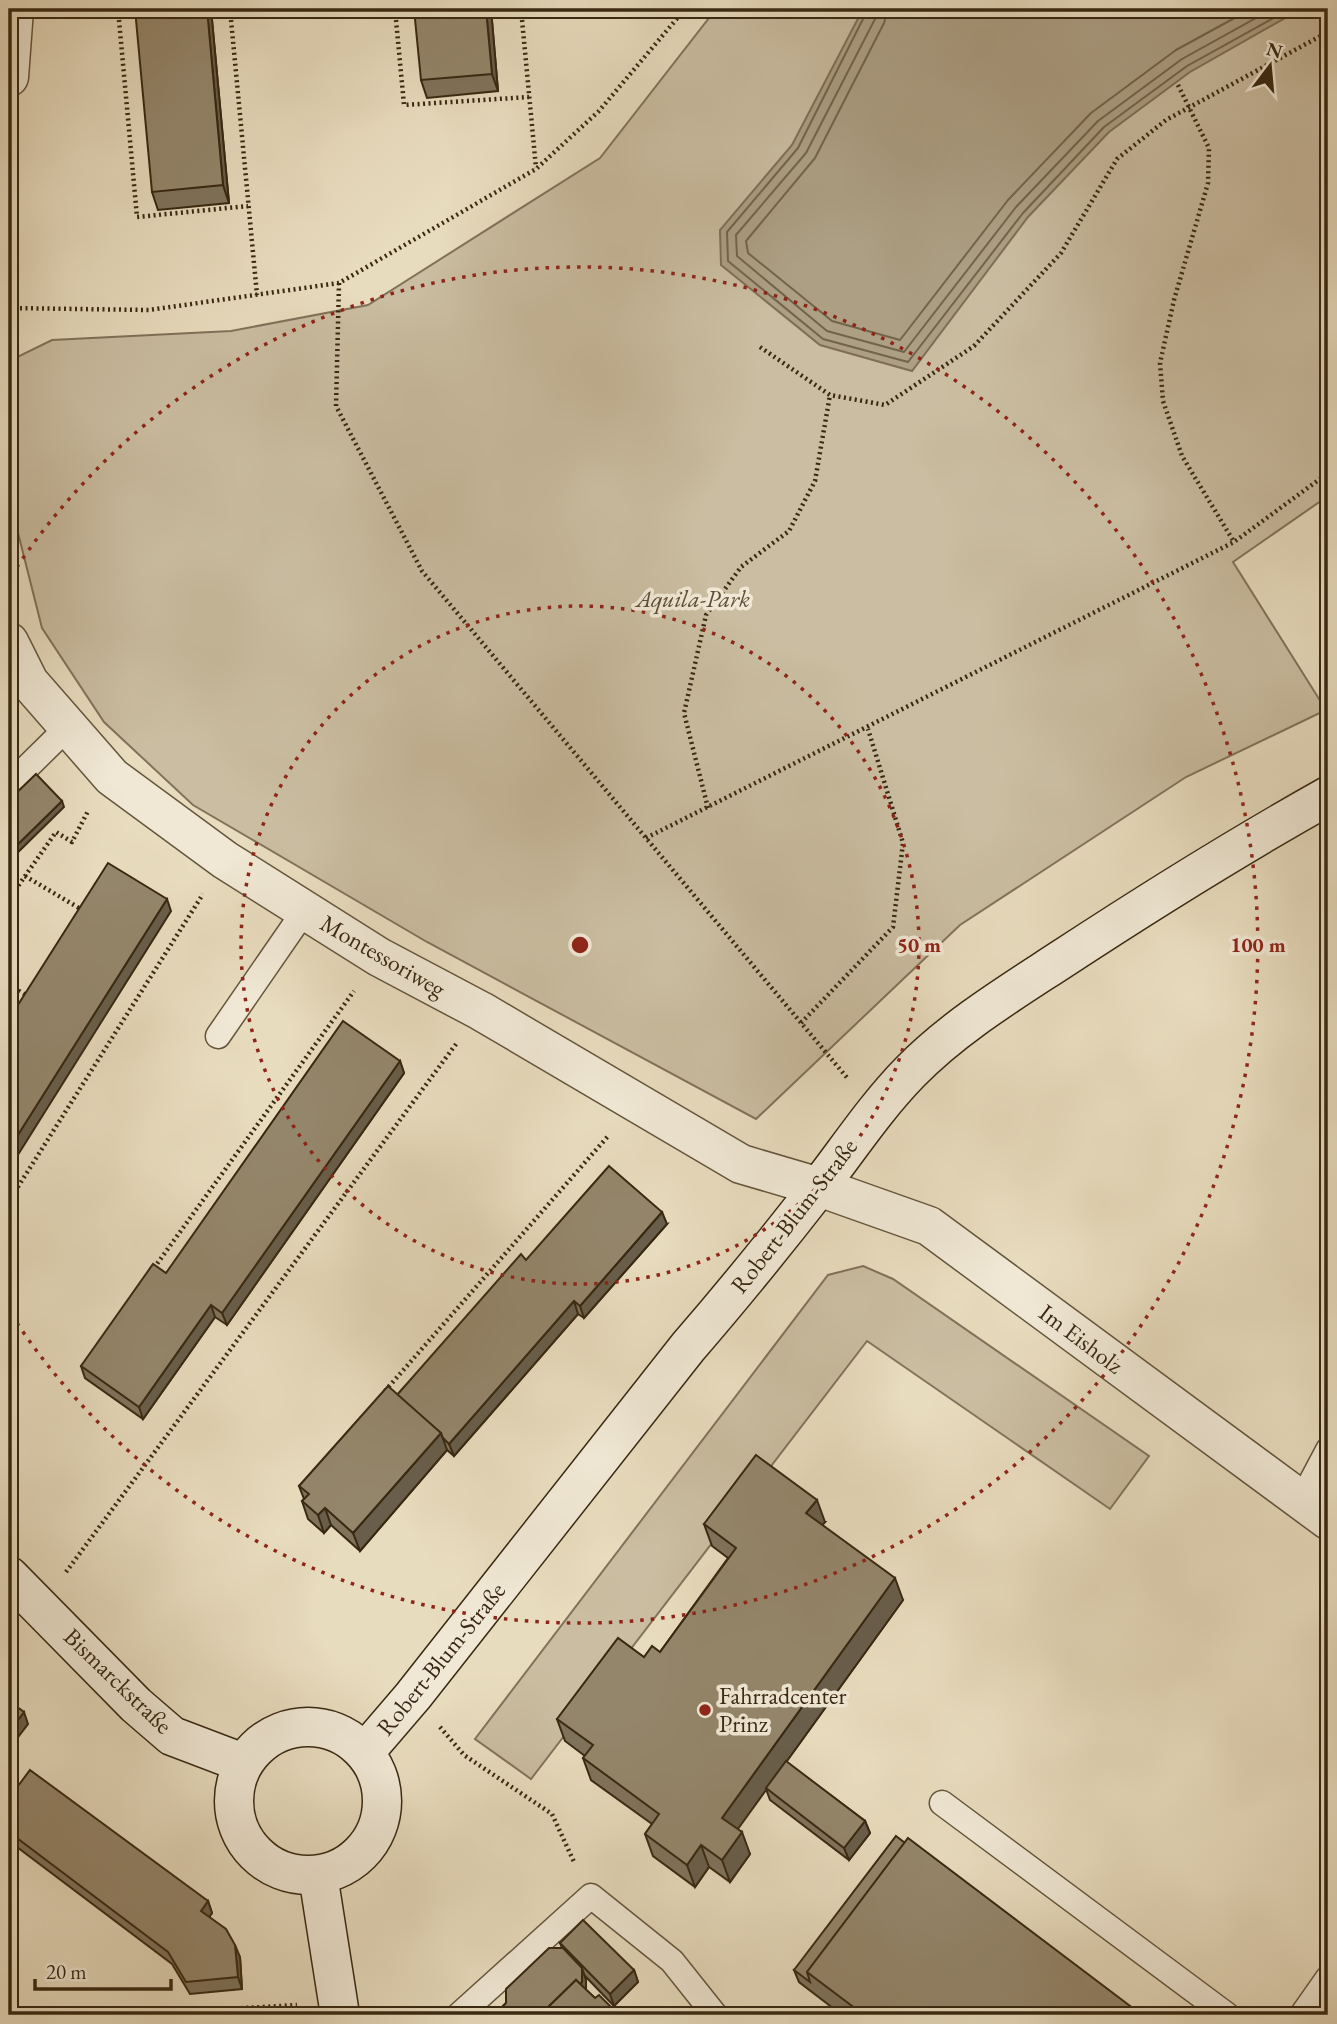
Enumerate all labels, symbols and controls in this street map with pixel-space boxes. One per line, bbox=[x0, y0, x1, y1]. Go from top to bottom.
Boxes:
north arrow bbox=[1236, 32, 1306, 102]
text: N bbox=[1264, 36, 1286, 64]
park label: Aquila-Park bbox=[634, 583, 750, 615]
street label: Montessoriweg bbox=[315, 907, 452, 1004]
text: 50 m bbox=[897, 931, 941, 958]
text: 100 m bbox=[1230, 931, 1286, 958]
centre of rings bbox=[568, 933, 592, 957]
street label: Robert-Blum-Straße bbox=[723, 1132, 864, 1299]
street label: Im Eisholz bbox=[1033, 1297, 1130, 1380]
street label: Robert-Blum-Straße bbox=[369, 1576, 512, 1742]
street label: Bismarckstraße bbox=[57, 1621, 179, 1740]
place label: Fahrradcenter Prinz bbox=[719, 1680, 847, 1739]
marker: Fahrradcenter Prinz bbox=[697, 1702, 713, 1718]
scale bar bbox=[35, 1947, 172, 1991]
text: 20 m bbox=[46, 1958, 87, 1985]

